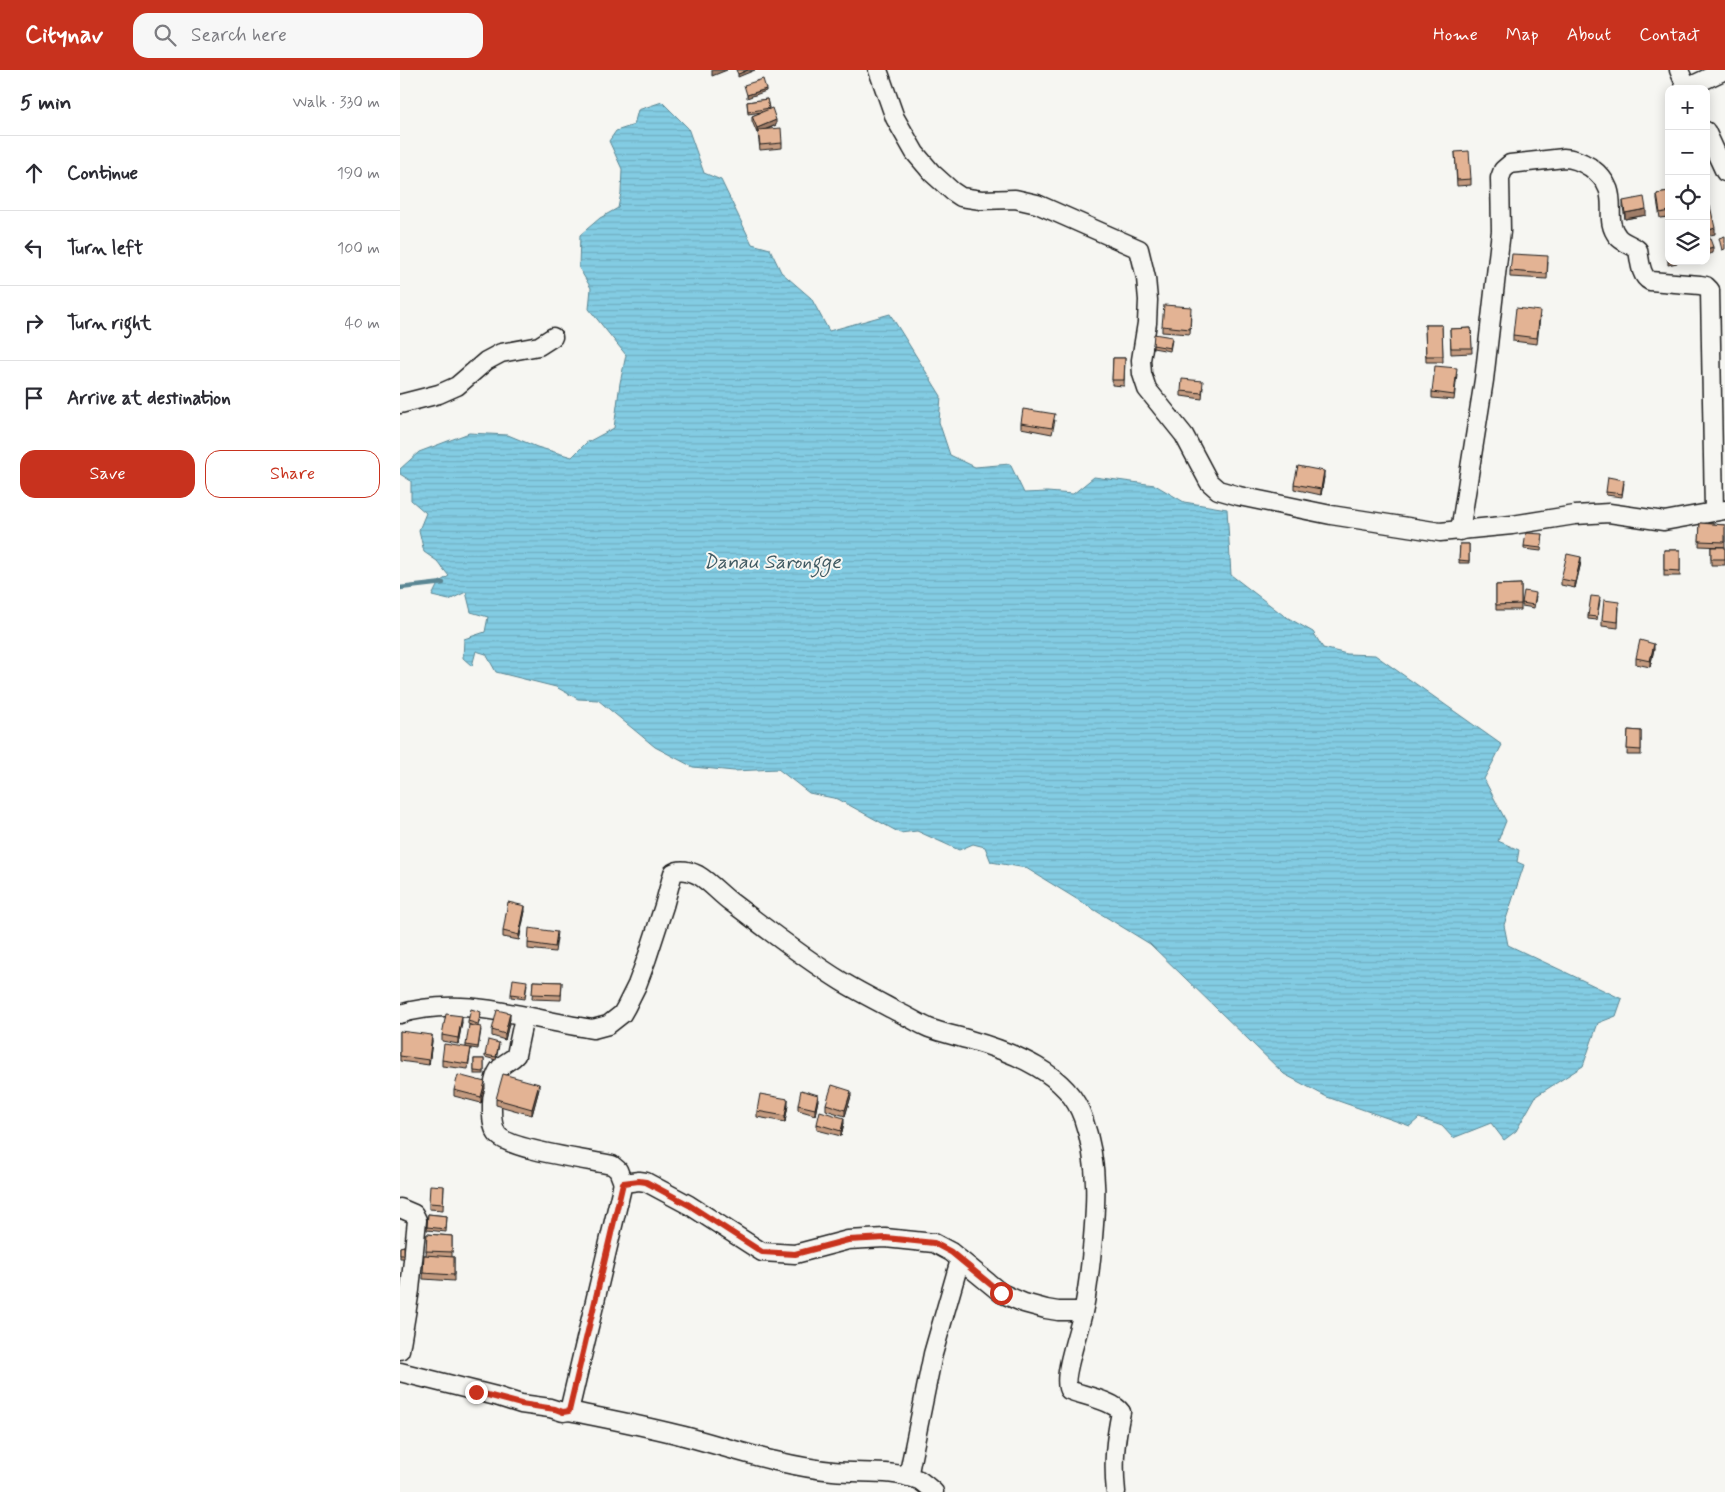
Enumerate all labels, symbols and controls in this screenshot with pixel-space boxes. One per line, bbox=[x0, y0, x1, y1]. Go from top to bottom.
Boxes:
search box bbox=[133, 13, 483, 58]
text: Citynav bbox=[25, 20, 103, 51]
icon: search bbox=[151, 21, 179, 49]
text: Search here bbox=[191, 23, 287, 48]
text: Home bbox=[1433, 23, 1478, 47]
text: Map bbox=[1506, 23, 1539, 47]
text: About bbox=[1567, 23, 1611, 47]
text: Contact bbox=[1639, 23, 1700, 47]
map controls bbox=[1665, 85, 1710, 265]
button: + bbox=[1665, 85, 1710, 130]
text: 5 min bbox=[20, 89, 72, 117]
text: Walk · 330 m bbox=[292, 92, 380, 113]
button: − bbox=[1665, 130, 1710, 175]
icon: ahead bbox=[20, 159, 48, 187]
text: Continue bbox=[67, 161, 138, 186]
text: 190 m bbox=[337, 163, 380, 184]
button: locate bbox=[1665, 175, 1710, 220]
button: layers bbox=[1665, 220, 1710, 265]
icon: left bbox=[20, 234, 48, 262]
text: Turn left bbox=[67, 236, 143, 261]
text: 100 m bbox=[337, 238, 380, 259]
icon: right bbox=[20, 309, 48, 337]
text: Turn right bbox=[67, 311, 151, 336]
text: 40 m bbox=[344, 313, 380, 334]
icon: arrive bbox=[20, 384, 48, 412]
text: Arrive at destination bbox=[67, 386, 231, 411]
button: Save bbox=[20, 450, 195, 498]
button: Share bbox=[205, 450, 380, 498]
water label: Danau Sarongge bbox=[703, 549, 842, 578]
route start bbox=[990, 1282, 1013, 1305]
route end bbox=[465, 1381, 488, 1404]

